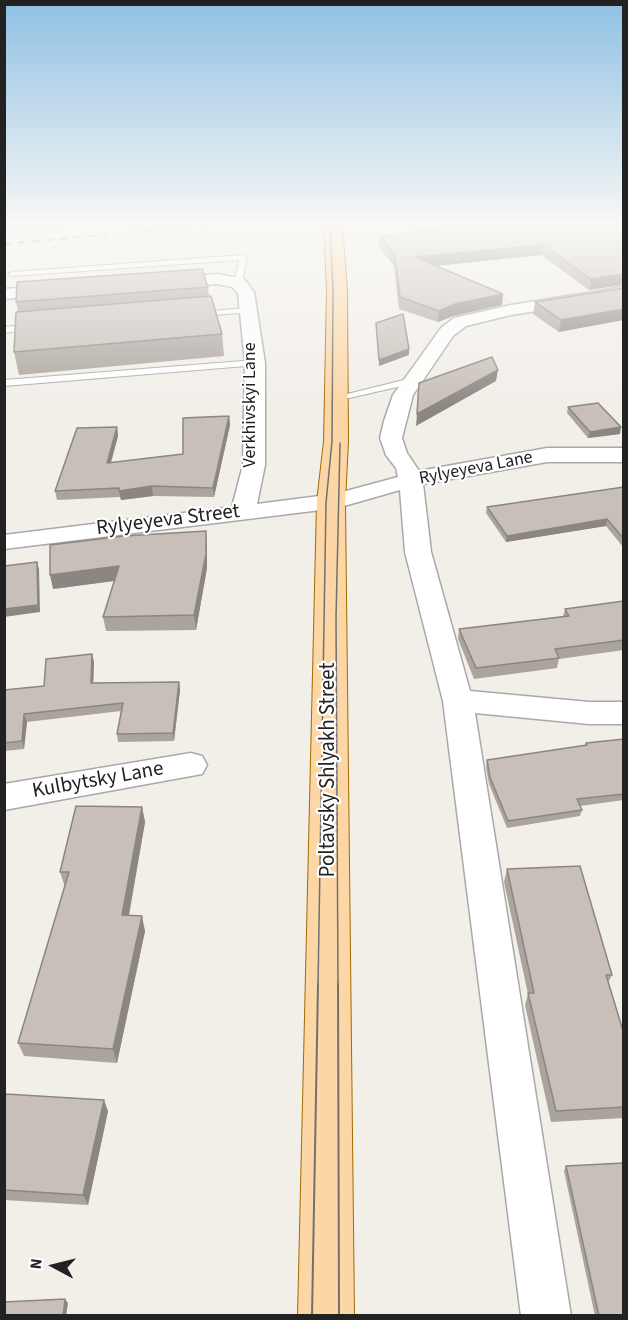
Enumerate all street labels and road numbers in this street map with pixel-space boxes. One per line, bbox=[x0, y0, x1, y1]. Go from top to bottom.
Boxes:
street label: Verkhivskyi Lane bbox=[240, 342, 262, 468]
street label: Rylyeyeva Lane bbox=[417, 447, 535, 491]
street label: Rylyeyeva Street bbox=[95, 500, 241, 542]
street label: Poltavsky Shlyakh Street bbox=[316, 663, 342, 877]
street label: Kulbytsky Lane bbox=[30, 757, 166, 805]

